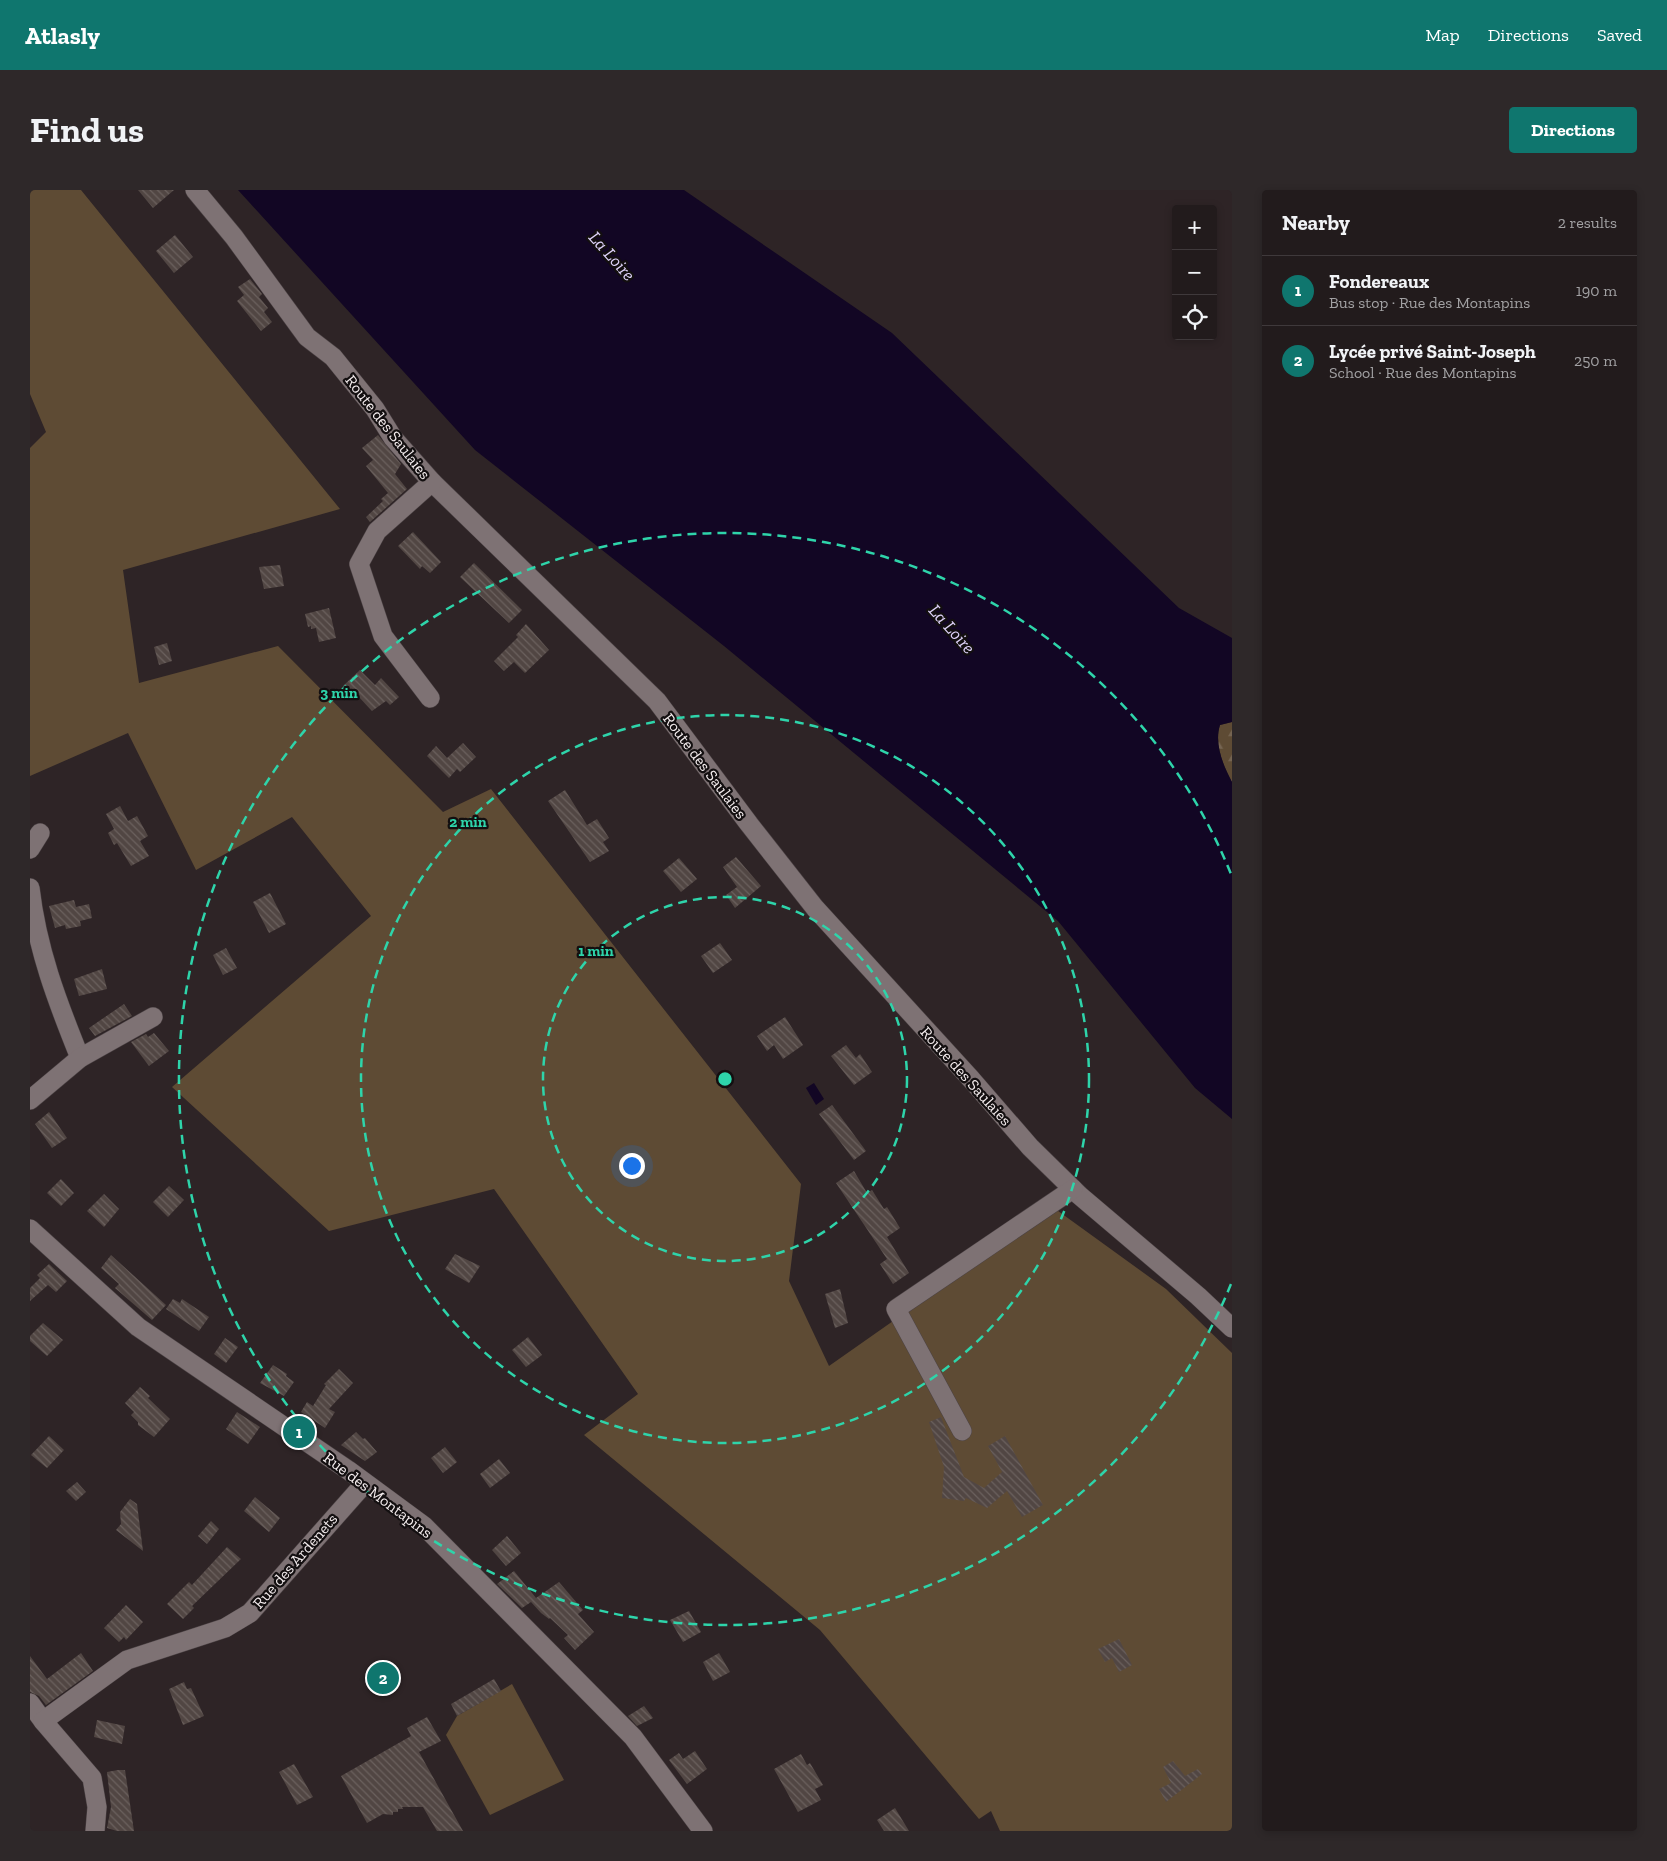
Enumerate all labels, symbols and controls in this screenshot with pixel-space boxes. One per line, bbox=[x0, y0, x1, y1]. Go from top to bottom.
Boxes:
text: Atlasly bbox=[25, 21, 100, 50]
text: Map bbox=[1425, 24, 1460, 46]
text: Directions bbox=[1488, 24, 1569, 46]
text: Saved bbox=[1597, 24, 1642, 46]
button: Directions bbox=[1509, 107, 1637, 153]
text: Find us bbox=[30, 109, 144, 151]
map controls bbox=[1172, 205, 1217, 340]
button: + bbox=[1172, 205, 1217, 250]
text: Nearby bbox=[1282, 210, 1350, 235]
text: 2 results bbox=[1558, 213, 1617, 232]
water label: La Loire bbox=[584, 227, 640, 285]
button: − bbox=[1172, 250, 1217, 295]
text: Fondereaux bbox=[1329, 270, 1429, 293]
text: 1 bbox=[1295, 281, 1301, 300]
text: 190 m bbox=[1576, 281, 1617, 300]
text: Bus stop · Rue des Montapins bbox=[1329, 293, 1530, 312]
button: locate bbox=[1172, 295, 1217, 340]
text: Lycée privé Saint-Joseph bbox=[1329, 340, 1536, 363]
text: 2 bbox=[1294, 351, 1302, 370]
text: 250 m bbox=[1574, 351, 1617, 370]
text: School · Rue des Montapins bbox=[1329, 363, 1517, 382]
street label: Route des Saulaies bbox=[341, 371, 435, 483]
water label: La Loire bbox=[924, 600, 980, 658]
text: 3 min bbox=[320, 684, 358, 702]
street label: Route des Saulaies bbox=[659, 710, 751, 822]
text: 2 min bbox=[449, 813, 487, 831]
text: 1 min bbox=[578, 942, 614, 960]
street label: Route des Saulaies bbox=[916, 1022, 1016, 1130]
centre of rings bbox=[716, 1070, 734, 1088]
your location bbox=[619, 1153, 645, 1179]
pin: 1 bbox=[283, 1413, 315, 1451]
street label: Rue des Montapins bbox=[320, 1448, 436, 1542]
street label: Rue des Ardenets bbox=[249, 1510, 341, 1612]
pin: 2 bbox=[367, 1659, 399, 1697]

